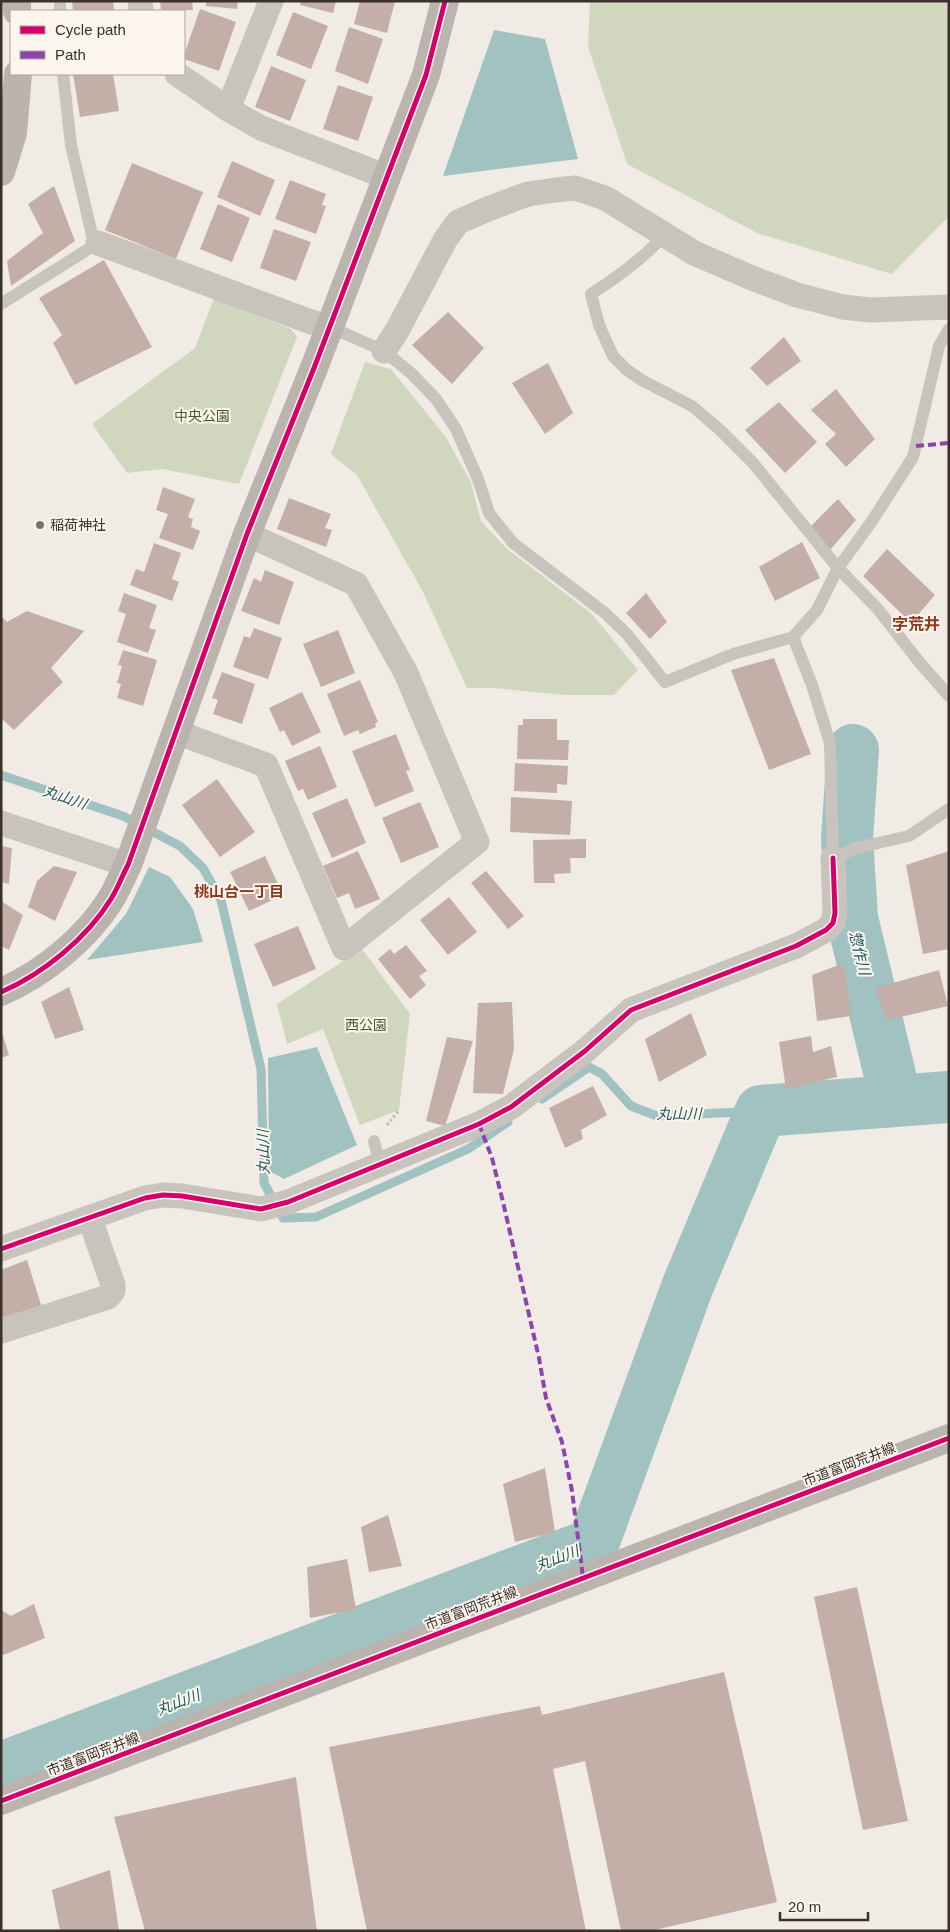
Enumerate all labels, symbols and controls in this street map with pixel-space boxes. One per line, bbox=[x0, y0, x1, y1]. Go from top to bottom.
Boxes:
legend bbox=[10, 10, 185, 75]
text: Cycle path bbox=[55, 21, 126, 38]
text: Path bbox=[55, 46, 86, 63]
park label: 中央公園 bbox=[174, 408, 230, 424]
place label: 稲荷神社 bbox=[50, 517, 106, 533]
marker: 稲荷神社 bbox=[34, 519, 46, 531]
district label: 字荒井 bbox=[892, 615, 940, 633]
water label: 丸山川 bbox=[41, 782, 91, 813]
district label: 桃山台一丁目 bbox=[194, 883, 284, 900]
water label: 惣作川 bbox=[846, 929, 874, 979]
park label: 西公園 bbox=[345, 1017, 387, 1033]
water label: 丸山川 bbox=[656, 1105, 703, 1122]
water label: 丸山川 bbox=[254, 1127, 272, 1175]
street label: 市道富岡荒井線 bbox=[800, 1439, 898, 1489]
water label: 丸山川 bbox=[533, 1541, 583, 1574]
street label: 市道富岡荒井線 bbox=[422, 1583, 520, 1633]
water label: 丸山川 bbox=[154, 1685, 204, 1718]
street label: 市道富岡荒井線 bbox=[44, 1729, 142, 1779]
scale bar bbox=[780, 1890, 868, 1922]
text: 20 m bbox=[788, 1898, 821, 1915]

